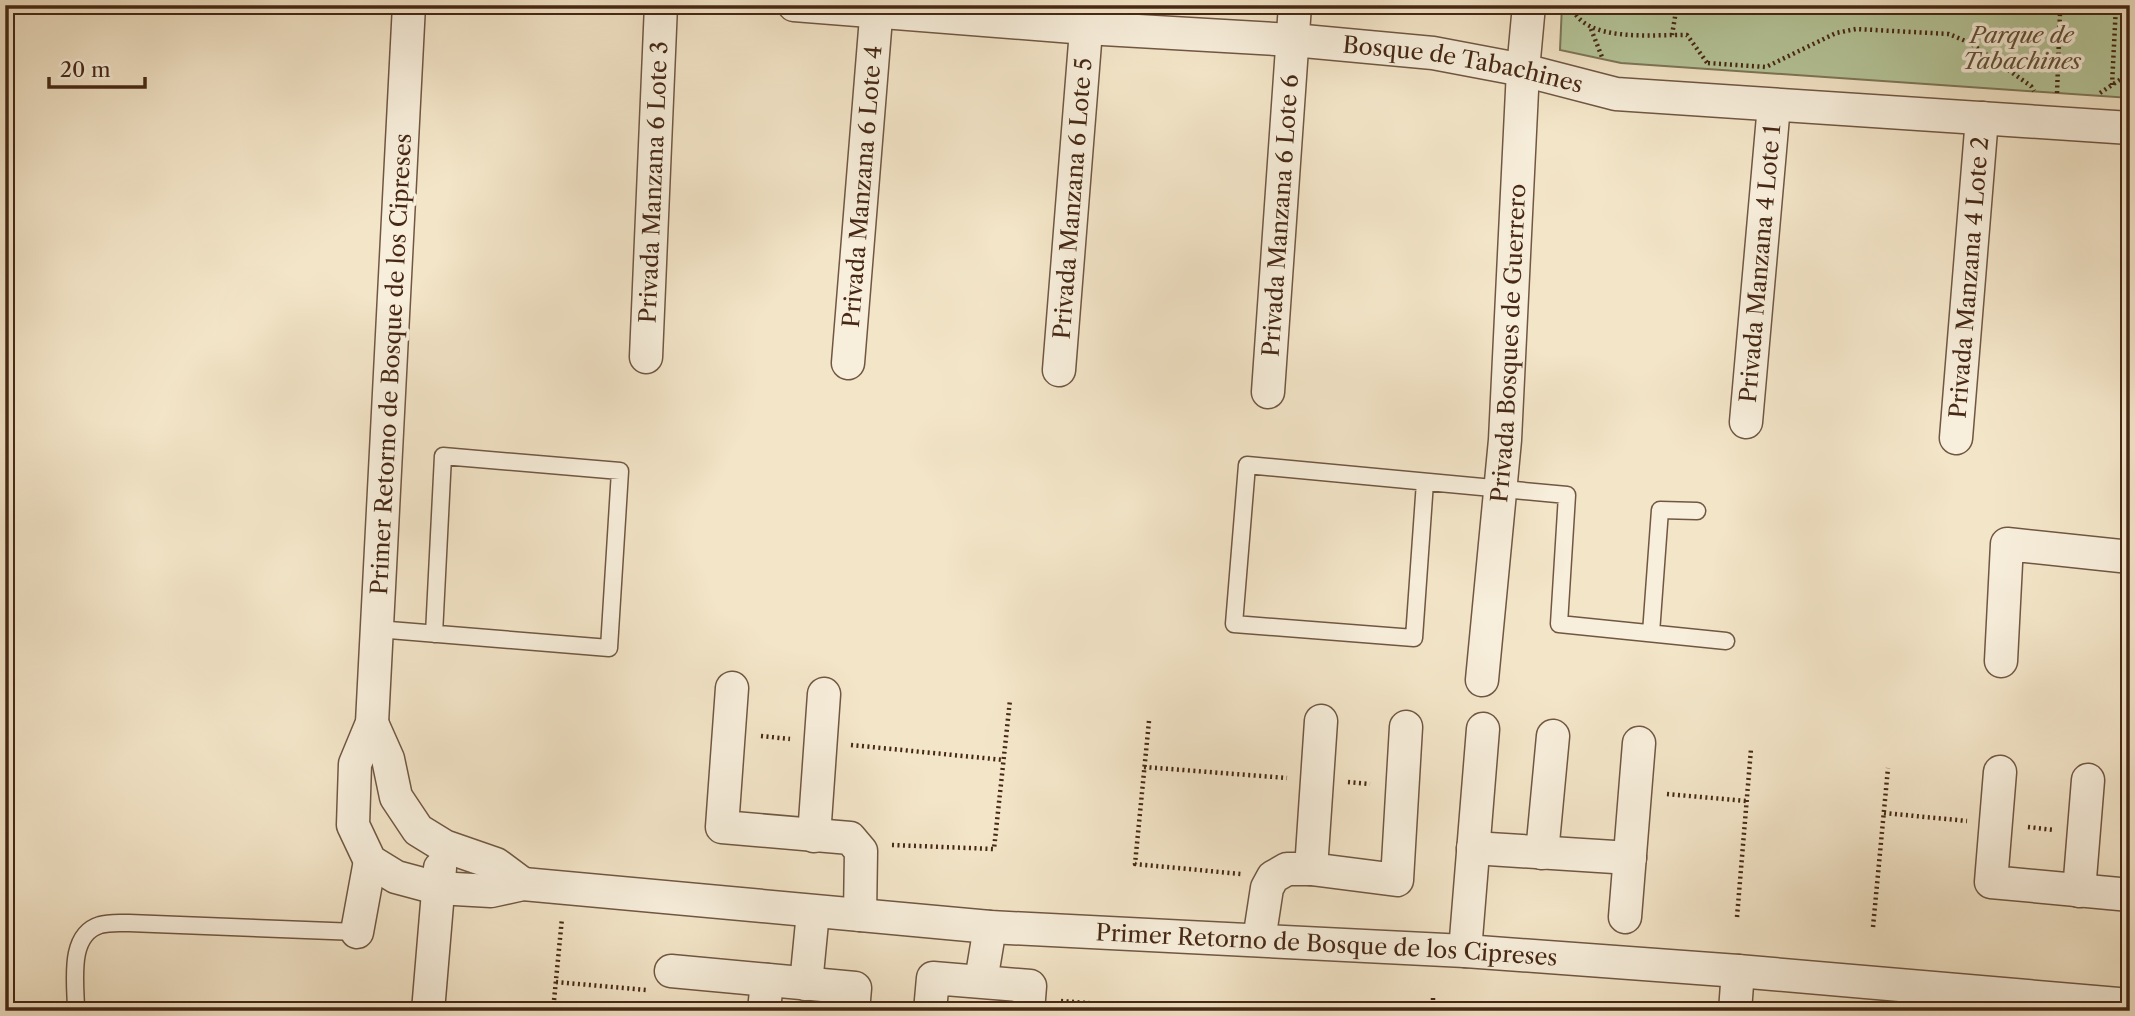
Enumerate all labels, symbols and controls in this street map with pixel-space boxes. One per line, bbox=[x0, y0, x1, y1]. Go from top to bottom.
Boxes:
park label: Parque de Tabachines bbox=[1963, 21, 2082, 75]
street label: Bosque de Tabachines bbox=[1341, 31, 1586, 99]
street label: Privada Manzana 6 Lote 3 bbox=[633, 41, 673, 324]
street label: Privada Manzana 6 Lote 4 bbox=[837, 44, 888, 329]
scale bar bbox=[49, 46, 145, 90]
text: 20 m bbox=[60, 57, 111, 82]
street label: Privada Manzana 6 Lote 5 bbox=[1047, 57, 1098, 340]
street label: Privada Manzana 6 Lote 6 bbox=[1257, 73, 1304, 358]
street label: Privada Manzana 4 Lote 1 bbox=[1734, 123, 1786, 404]
street label: Primer Retorno de Bosque de los Cipreses bbox=[365, 133, 417, 595]
street label: Privada Manzana 4 Lote 2 bbox=[1944, 136, 1994, 420]
street label: Privada Bosques de Guerrero bbox=[1485, 183, 1531, 504]
street label: Primer Retorno de Bosque de los Cipreses bbox=[1095, 918, 1558, 972]

